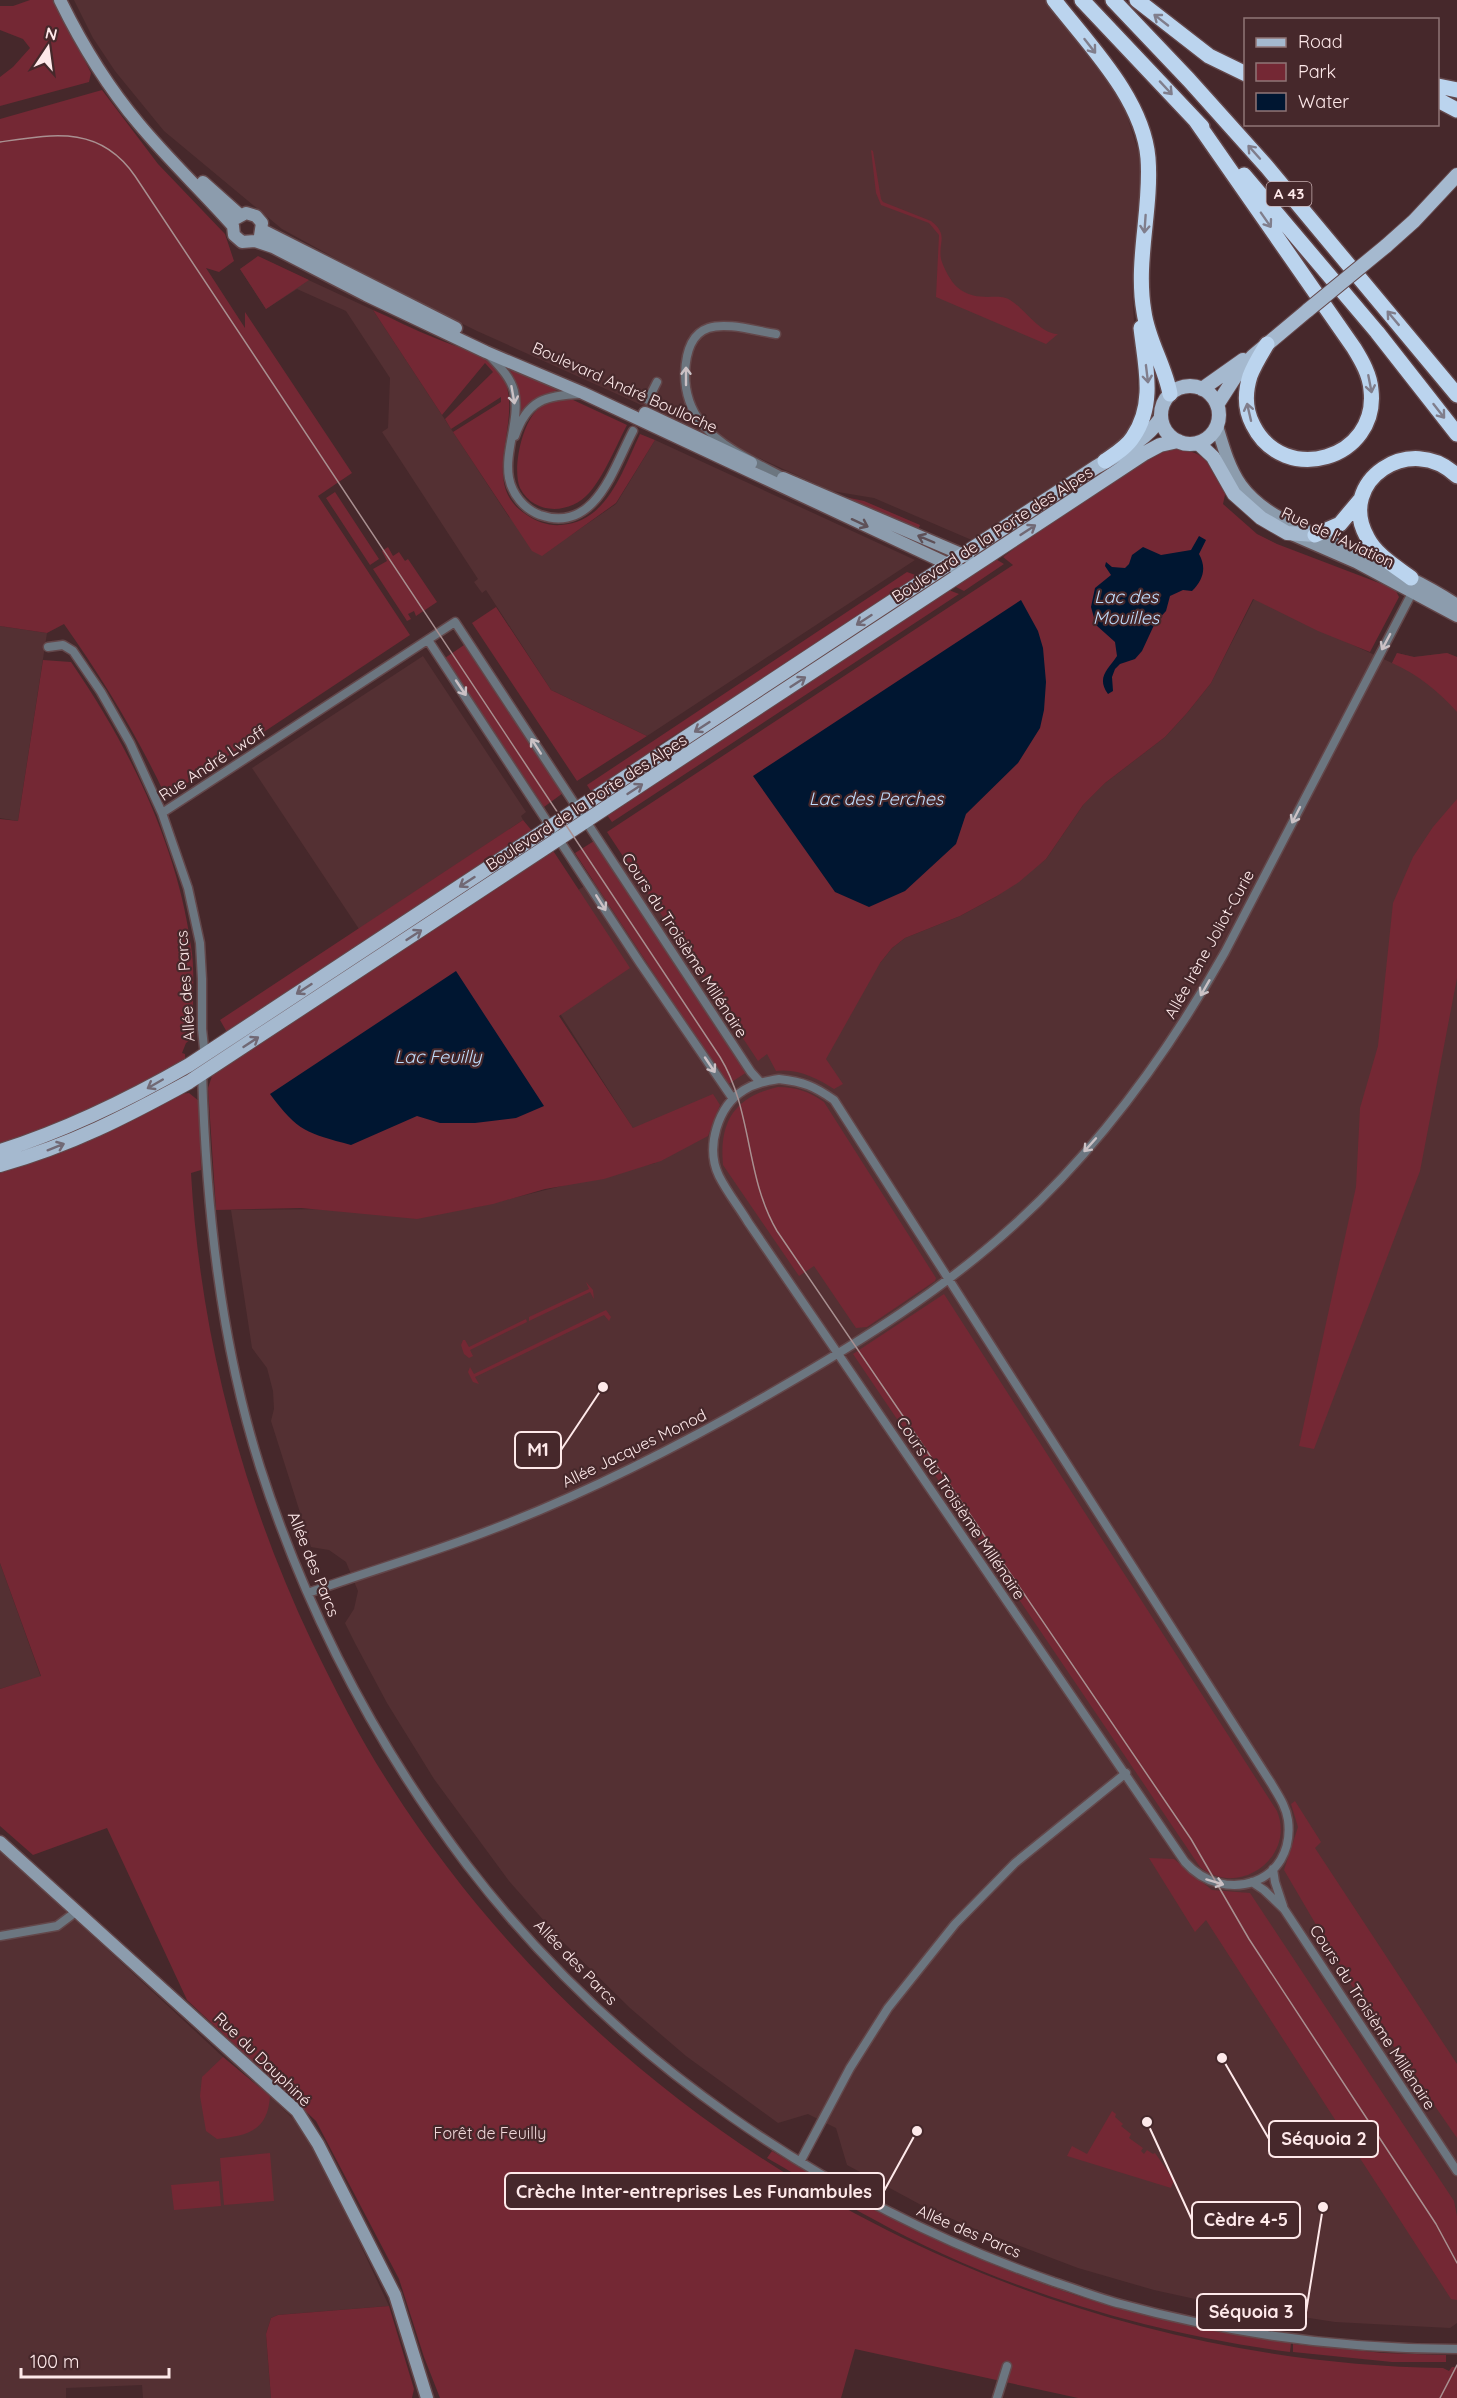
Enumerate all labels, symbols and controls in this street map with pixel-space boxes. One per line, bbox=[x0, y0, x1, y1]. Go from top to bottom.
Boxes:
one-way arrow bbox=[1154, 13, 1170, 26]
north arrow bbox=[18, 18, 78, 78]
legend bbox=[1244, 18, 1439, 126]
text: N bbox=[43, 22, 59, 44]
text: Road bbox=[1298, 30, 1343, 53]
one-way arrow bbox=[1083, 38, 1096, 54]
text: Park bbox=[1298, 60, 1336, 83]
one-way arrow bbox=[1159, 80, 1173, 95]
text: Water bbox=[1298, 90, 1349, 113]
one-way arrow bbox=[1247, 145, 1261, 160]
road number: A 43 bbox=[1266, 182, 1312, 206]
one-way arrow bbox=[1260, 212, 1272, 228]
one-way arrow bbox=[1139, 214, 1150, 234]
one-way arrow bbox=[1386, 311, 1400, 326]
street label: Boulevard André Boulloche bbox=[529, 337, 721, 437]
one-way arrow bbox=[1141, 364, 1152, 384]
one-way arrow bbox=[680, 366, 692, 386]
one-way arrow bbox=[1365, 374, 1376, 393]
one-way arrow bbox=[508, 385, 519, 404]
one-way arrow bbox=[1243, 403, 1254, 422]
one-way arrow bbox=[1433, 403, 1446, 419]
street label: Boulevard de la Porte des Alpes bbox=[888, 462, 1096, 606]
street label: Rue de l'Aviation bbox=[1278, 502, 1398, 572]
one-way arrow bbox=[850, 517, 868, 529]
one-way arrow bbox=[1019, 524, 1036, 536]
one-way arrow bbox=[918, 532, 936, 544]
water label: Lac des Mouilles bbox=[1093, 585, 1161, 629]
one-way arrow bbox=[856, 613, 873, 626]
one-way arrow bbox=[1379, 633, 1391, 651]
one-way arrow bbox=[789, 676, 806, 688]
one-way arrow bbox=[454, 680, 467, 697]
street label: Rue André Lwoff bbox=[155, 721, 270, 805]
one-way arrow bbox=[694, 721, 710, 733]
street label: Boulevard de la Porte des Alpes bbox=[482, 730, 690, 874]
one-way arrow bbox=[530, 738, 542, 755]
one-way arrow bbox=[626, 783, 643, 795]
water label: Lac des Perches bbox=[809, 787, 945, 810]
one-way arrow bbox=[1290, 806, 1302, 824]
street label: Cours du Troisième Millénaire bbox=[618, 849, 752, 1041]
street label: Allée Irène Joliot-Curie bbox=[1160, 866, 1258, 1022]
one-way arrow bbox=[459, 876, 476, 888]
one-way arrow bbox=[596, 894, 608, 911]
one-way arrow bbox=[405, 929, 422, 941]
street label: Allée des Parcs bbox=[171, 930, 199, 1042]
one-way arrow bbox=[1199, 979, 1211, 996]
one-way arrow bbox=[296, 983, 313, 996]
one-way arrow bbox=[242, 1036, 259, 1048]
water label: Lac Feuilly bbox=[394, 1045, 483, 1068]
one-way arrow bbox=[704, 1057, 716, 1073]
one-way arrow bbox=[147, 1078, 164, 1090]
one-way arrow bbox=[1083, 1137, 1097, 1152]
one-way arrow bbox=[46, 1141, 64, 1152]
street label: Allée Jacques Monod bbox=[558, 1404, 710, 1492]
street label: Cours du Troisième Millénaire bbox=[892, 1413, 1030, 1603]
callout: M1 bbox=[515, 1432, 561, 1468]
text: M1 bbox=[527, 1438, 549, 1461]
street label: Allée des Parcs bbox=[284, 1509, 344, 1619]
one-way arrow bbox=[1205, 1877, 1224, 1888]
street label: Allée des Parcs bbox=[530, 1915, 622, 2009]
street label: Cours du Troisième Millénaire bbox=[1306, 1921, 1440, 2113]
street label: Rue du Dauphiné bbox=[210, 2008, 316, 2110]
callout: Séquoia 2 bbox=[1269, 2121, 1378, 2157]
park label: Forêt de Feuilly bbox=[434, 2123, 546, 2143]
text: Séquoia 2 bbox=[1281, 2127, 1367, 2150]
callout: Crèche Inter-entreprises Les Funambules bbox=[505, 2173, 884, 2209]
text: Crèche Inter-entreprises Les Funambules bbox=[516, 2180, 872, 2203]
street label: Allée des Parcs bbox=[914, 2200, 1024, 2262]
callout: Cèdre 4-5 bbox=[1192, 2202, 1300, 2238]
text: Cèdre 4-5 bbox=[1204, 2208, 1288, 2231]
callout: Séquoia 3 bbox=[1197, 2294, 1306, 2330]
text: Séquoia 3 bbox=[1209, 2300, 1293, 2323]
scale bar bbox=[21, 2341, 170, 2379]
text: 100 m bbox=[30, 2350, 79, 2373]

